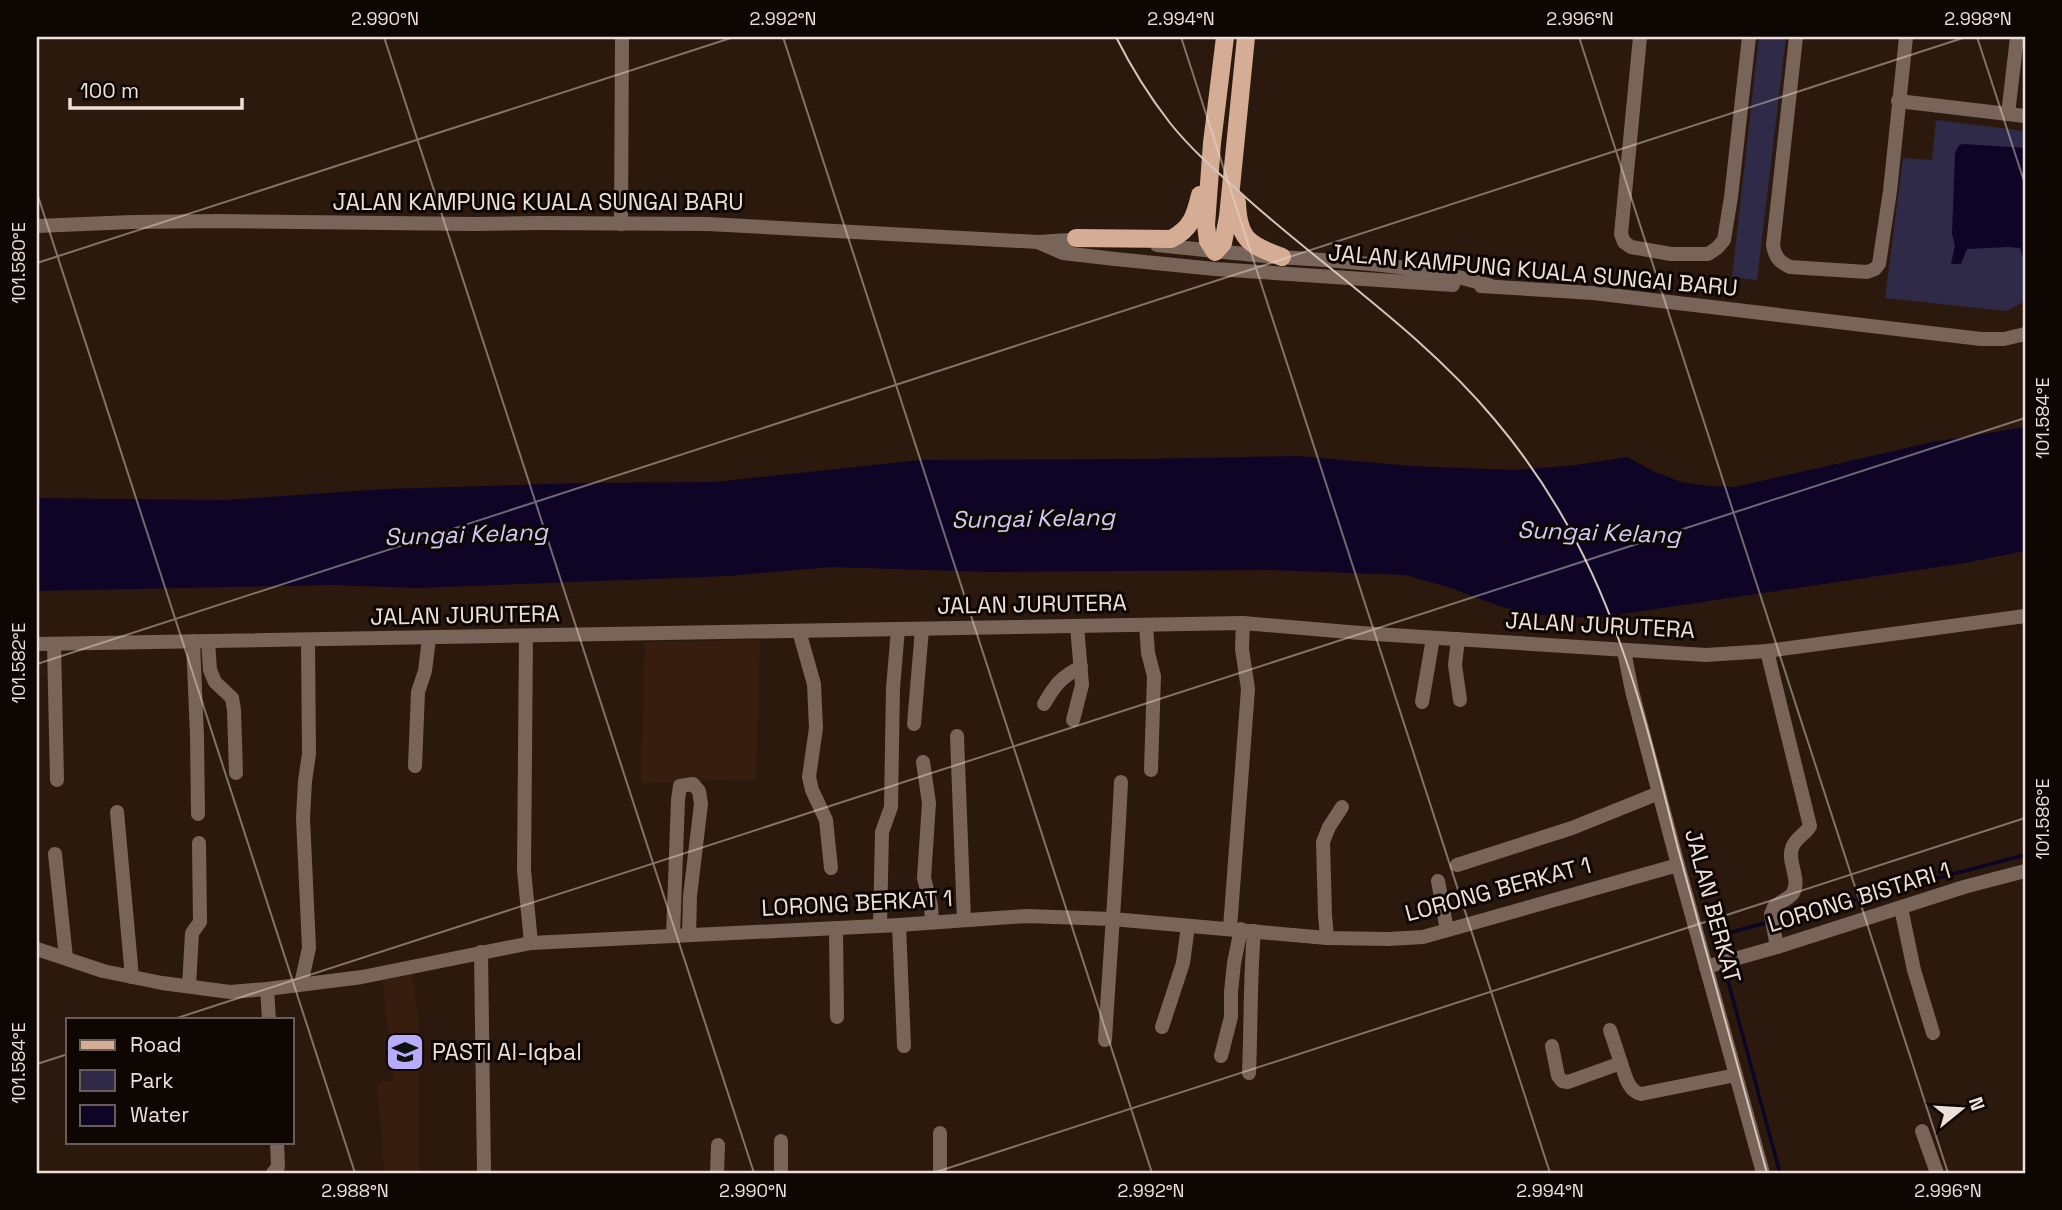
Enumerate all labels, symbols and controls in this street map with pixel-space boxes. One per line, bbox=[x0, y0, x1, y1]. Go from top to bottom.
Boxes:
text: 2.990°N bbox=[351, 7, 419, 30]
text: 2.992°N bbox=[749, 7, 817, 30]
text: 2.994°N bbox=[1147, 7, 1215, 30]
text: 2.996°N bbox=[1546, 7, 1614, 30]
text: 2.998°N bbox=[1944, 7, 2012, 30]
scale bar bbox=[70, 66, 242, 110]
text: 100 m bbox=[80, 77, 139, 104]
street label: JALAN KAMPUNG KUALA SUNGAI BARU bbox=[332, 187, 744, 217]
text: 101.580°E bbox=[7, 222, 30, 304]
street label: JALAN KAMPUNG KUALA SUNGAI BARU bbox=[1327, 237, 1739, 303]
text: 101.584°E bbox=[2031, 377, 2054, 459]
water label: Sungai Kelang bbox=[951, 501, 1117, 535]
water label: Sungai Kelang bbox=[1517, 514, 1683, 550]
water label: Sungai Kelang bbox=[384, 516, 550, 552]
street label: JALAN JURUTERA bbox=[937, 587, 1127, 621]
street label: JALAN JURUTERA bbox=[370, 598, 560, 632]
street label: JALAN JURUTERA bbox=[1504, 605, 1696, 645]
text: 101.582°E bbox=[7, 623, 30, 703]
text: 101.586°E bbox=[2031, 778, 2054, 860]
street label: JALAN BERKAT bbox=[1678, 825, 1748, 987]
street label: LORONG BERKAT 1 bbox=[1402, 850, 1594, 928]
street label: LORONG BISTARI 1 bbox=[1764, 855, 1954, 939]
street label: LORONG BERKAT 1 bbox=[761, 883, 953, 923]
legend bbox=[66, 1018, 294, 1144]
text: 101.584°E bbox=[7, 1022, 30, 1104]
text: Road bbox=[130, 1031, 182, 1058]
school or university icon: PASTI Al-Iqbal bbox=[384, 1031, 426, 1073]
place label: PASTI Al-Iqbal bbox=[432, 1037, 582, 1067]
text: Park bbox=[130, 1067, 174, 1094]
north arrow bbox=[1926, 1074, 1996, 1144]
text: N bbox=[1963, 1094, 1991, 1114]
text: Water bbox=[130, 1101, 189, 1128]
text: 2.988°N bbox=[321, 1179, 389, 1202]
text: 2.990°N bbox=[719, 1179, 787, 1202]
text: 2.992°N bbox=[1117, 1179, 1185, 1202]
text: 2.994°N bbox=[1516, 1179, 1584, 1202]
text: 2.996°N bbox=[1914, 1179, 1982, 1202]

